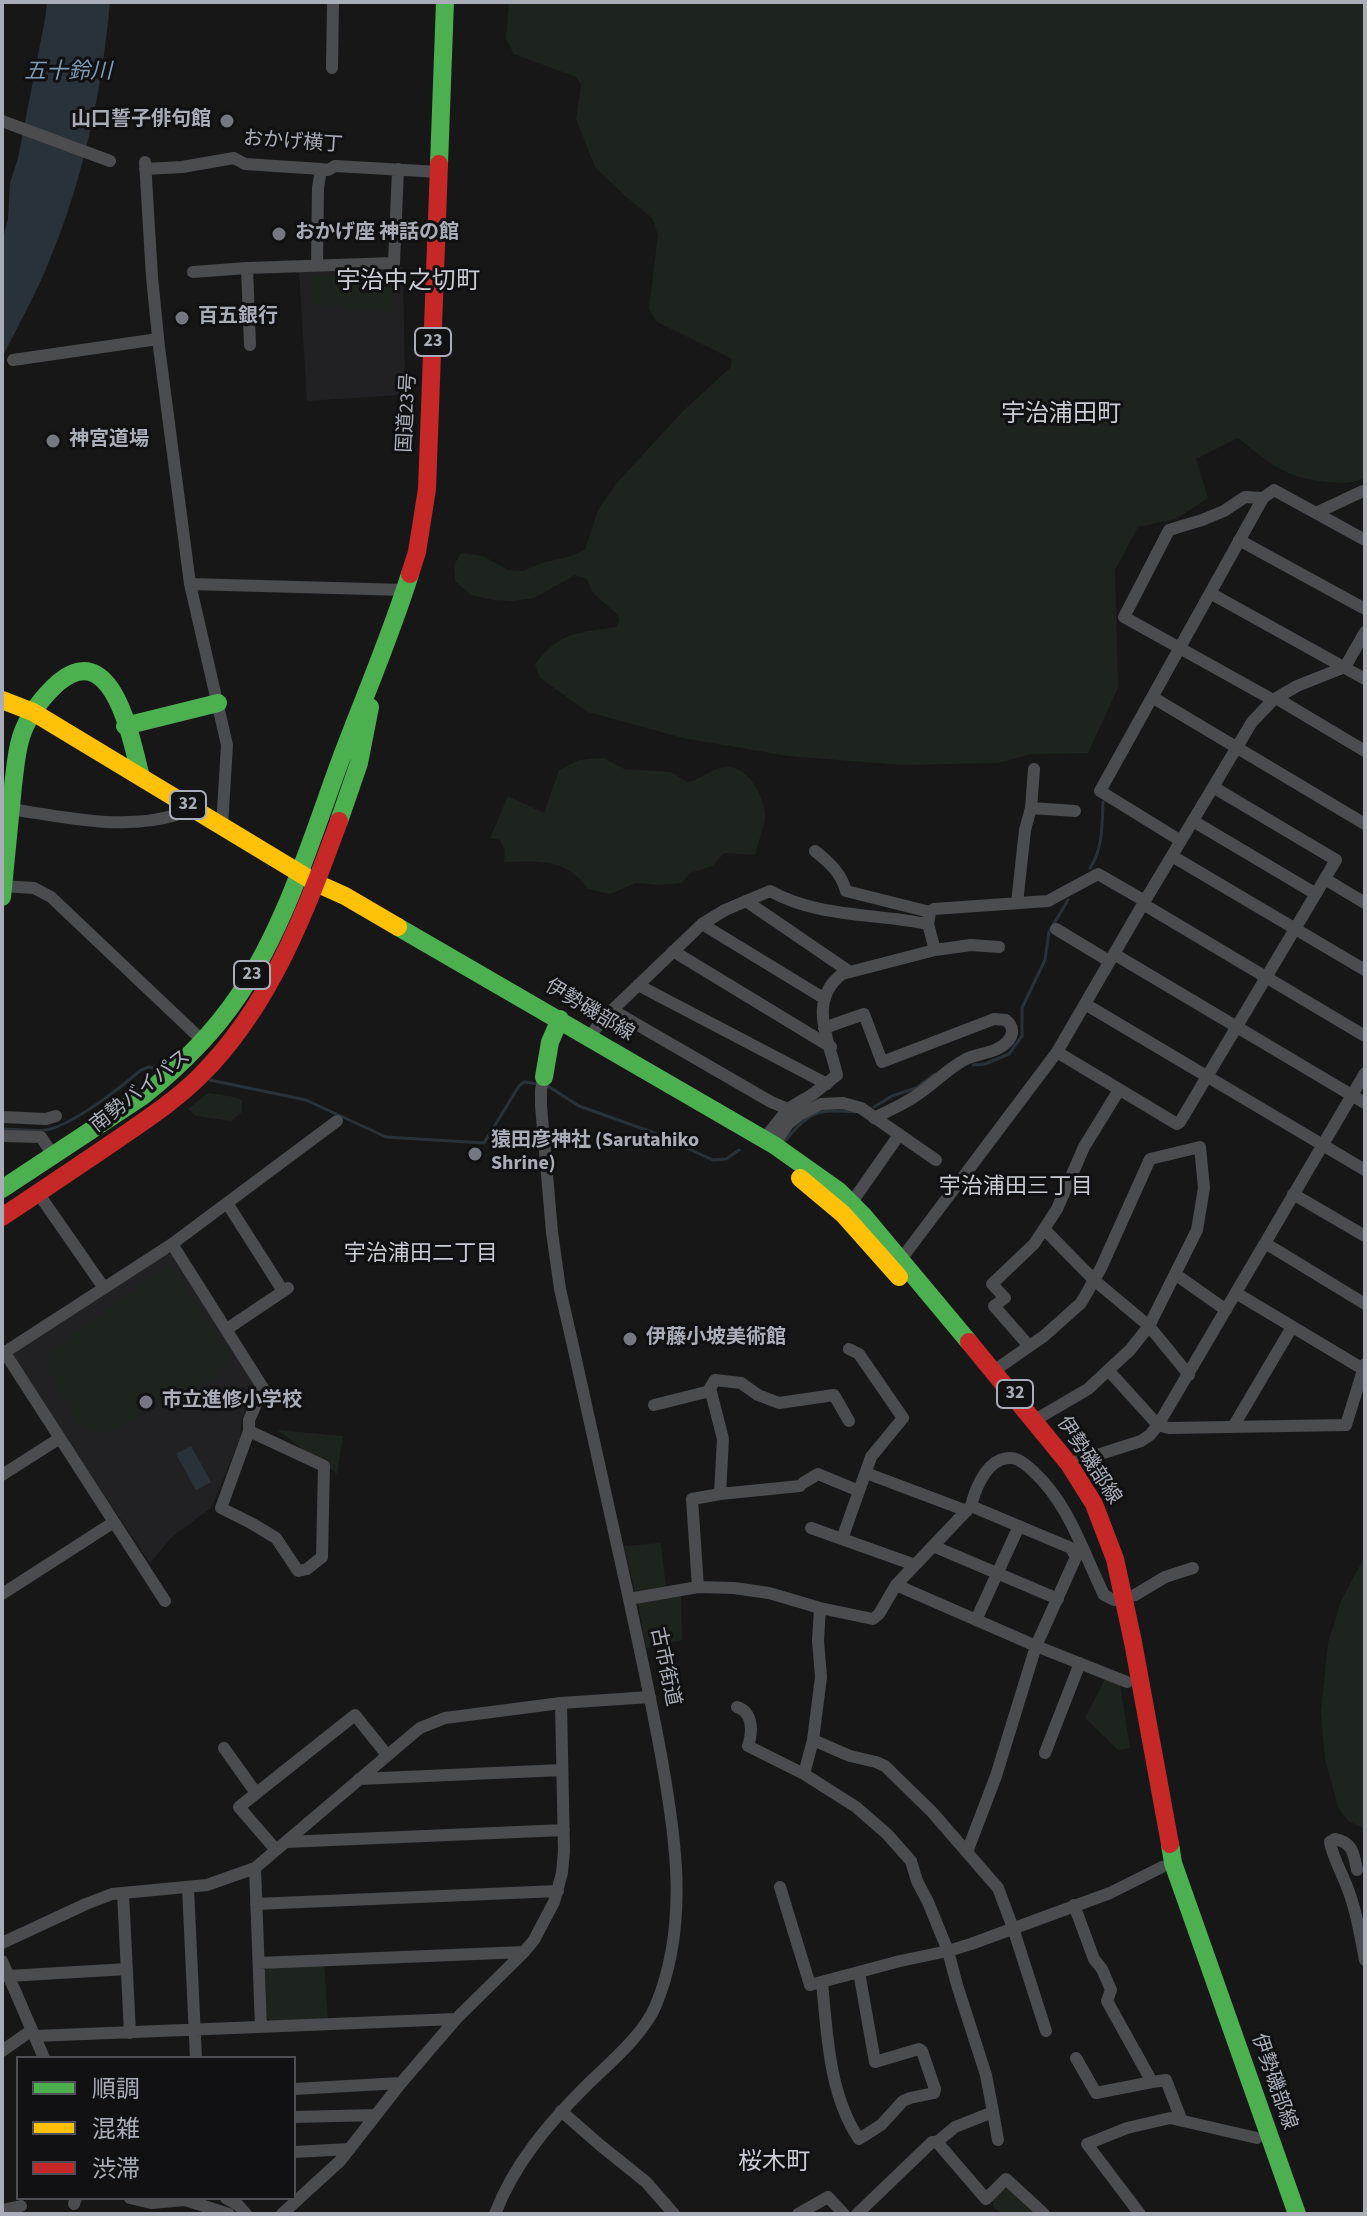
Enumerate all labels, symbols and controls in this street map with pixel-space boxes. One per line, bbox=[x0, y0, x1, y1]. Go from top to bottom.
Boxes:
water label: 五十鈴川 bbox=[24, 60, 112, 86]
place label: 山口誓子俳句館 bbox=[71, 109, 211, 133]
marker: 山口誓子俳句館 bbox=[218, 112, 236, 130]
street label: おかげ横丁 bbox=[242, 128, 344, 158]
place label: おかげ座 神話の館 bbox=[295, 222, 459, 246]
marker: おかげ座 神話の館 bbox=[270, 225, 288, 243]
district label: 宇治中之切町 bbox=[336, 269, 480, 297]
place label: 百五銀行 bbox=[198, 306, 278, 330]
marker: 百五銀行 bbox=[173, 309, 191, 327]
road number: 23 bbox=[415, 328, 451, 356]
street label: 国道23号 bbox=[394, 372, 422, 454]
district label: 宇治浦田町 bbox=[1001, 402, 1121, 430]
place label: 神宮道場 bbox=[69, 429, 149, 453]
marker: 神宮道場 bbox=[44, 432, 62, 450]
road number: 32 bbox=[170, 791, 206, 819]
road number: 23 bbox=[234, 961, 270, 989]
street label: 伊勢磯部線 bbox=[540, 975, 638, 1047]
street label: 南勢バイパス bbox=[86, 1046, 196, 1138]
place label: 猿田彦神社 (Sarutahiko Shrine) bbox=[491, 1130, 699, 1177]
marker: 猿田彦神社 (Sarutahiko Shrine) bbox=[466, 1145, 484, 1163]
district label: 宇治浦田三丁目 bbox=[939, 1175, 1093, 1201]
district label: 宇治浦田二丁目 bbox=[344, 1242, 498, 1268]
place label: 伊藤小坡美術館 bbox=[646, 1327, 786, 1351]
marker: 伊藤小坡美術館 bbox=[621, 1330, 639, 1348]
road number: 32 bbox=[997, 1380, 1033, 1408]
place label: 市立進修小学校 bbox=[162, 1390, 302, 1414]
marker: 市立進修小学校 bbox=[137, 1393, 155, 1411]
street label: 伊勢磯部線 bbox=[1051, 1413, 1125, 1509]
street label: 古市街道 bbox=[644, 1625, 684, 1709]
street label: 伊勢磯部線 bbox=[1245, 2031, 1301, 2133]
legend bbox=[16, 2056, 296, 2200]
text: 順調 bbox=[92, 2072, 140, 2107]
text: 混雑 bbox=[92, 2112, 140, 2147]
district label: 桜木町 bbox=[738, 2150, 810, 2178]
text: 渋滞 bbox=[92, 2152, 140, 2187]

